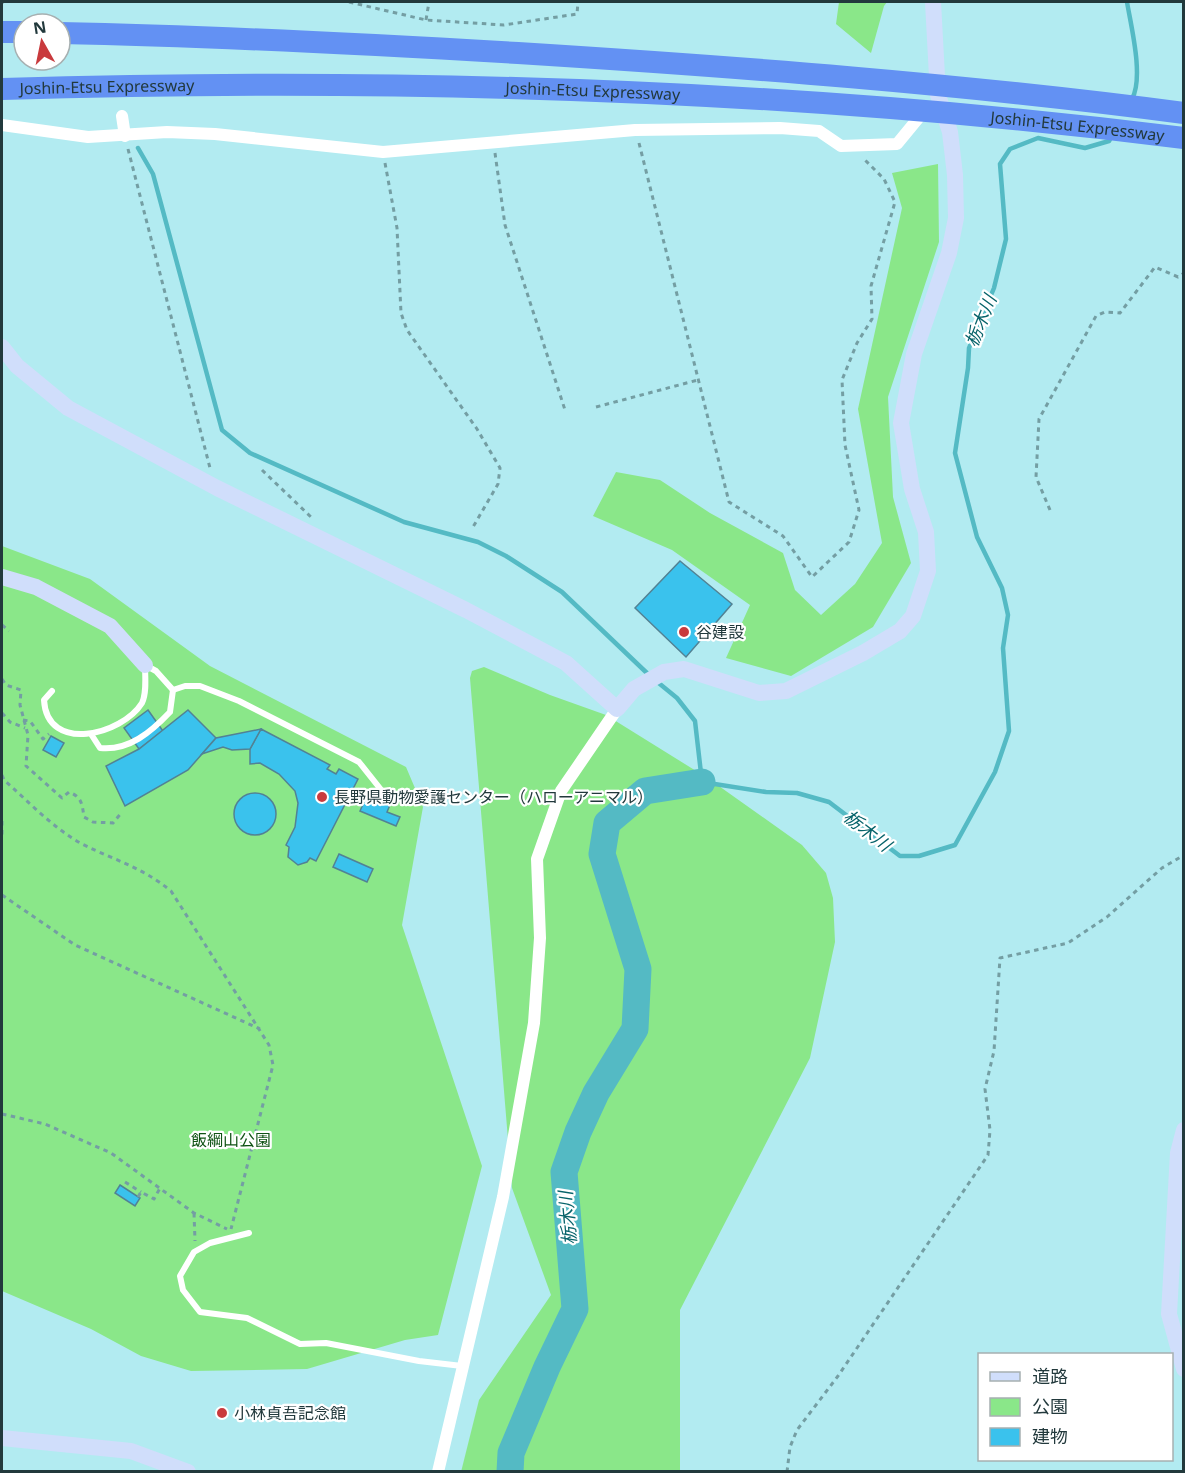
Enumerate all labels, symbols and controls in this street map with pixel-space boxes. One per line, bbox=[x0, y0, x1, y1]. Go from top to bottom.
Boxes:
north arrow bbox=[12, 12, 72, 72]
text: N bbox=[32, 15, 48, 39]
street label: Joshin-Etsu Expressway bbox=[17, 74, 195, 100]
street label: Joshin-Etsu Expressway bbox=[503, 77, 682, 105]
street label: Joshin-Etsu Expressway bbox=[988, 106, 1167, 147]
water label: 栃木川 bbox=[959, 289, 1002, 350]
place label: 谷建設 bbox=[696, 621, 744, 643]
marker: 谷建設 bbox=[677, 625, 691, 639]
place label: 長野県動物愛護センター（ハローアニマル） bbox=[334, 786, 653, 808]
marker: 長野県動物愛護センター（ハローアニマル） bbox=[315, 790, 329, 804]
water label: 栃木川 bbox=[839, 804, 898, 858]
park label: 飯綱山公園 bbox=[191, 1129, 271, 1151]
water label: 栃木川 bbox=[553, 1188, 581, 1246]
legend bbox=[978, 1353, 1173, 1461]
text: 道路 bbox=[1032, 1364, 1068, 1388]
text: 公園 bbox=[1032, 1394, 1068, 1418]
place label: 小林貞吾記念館 bbox=[234, 1402, 346, 1424]
marker: 小林貞吾記念館 bbox=[215, 1406, 229, 1420]
text: 建物 bbox=[1032, 1424, 1068, 1448]

